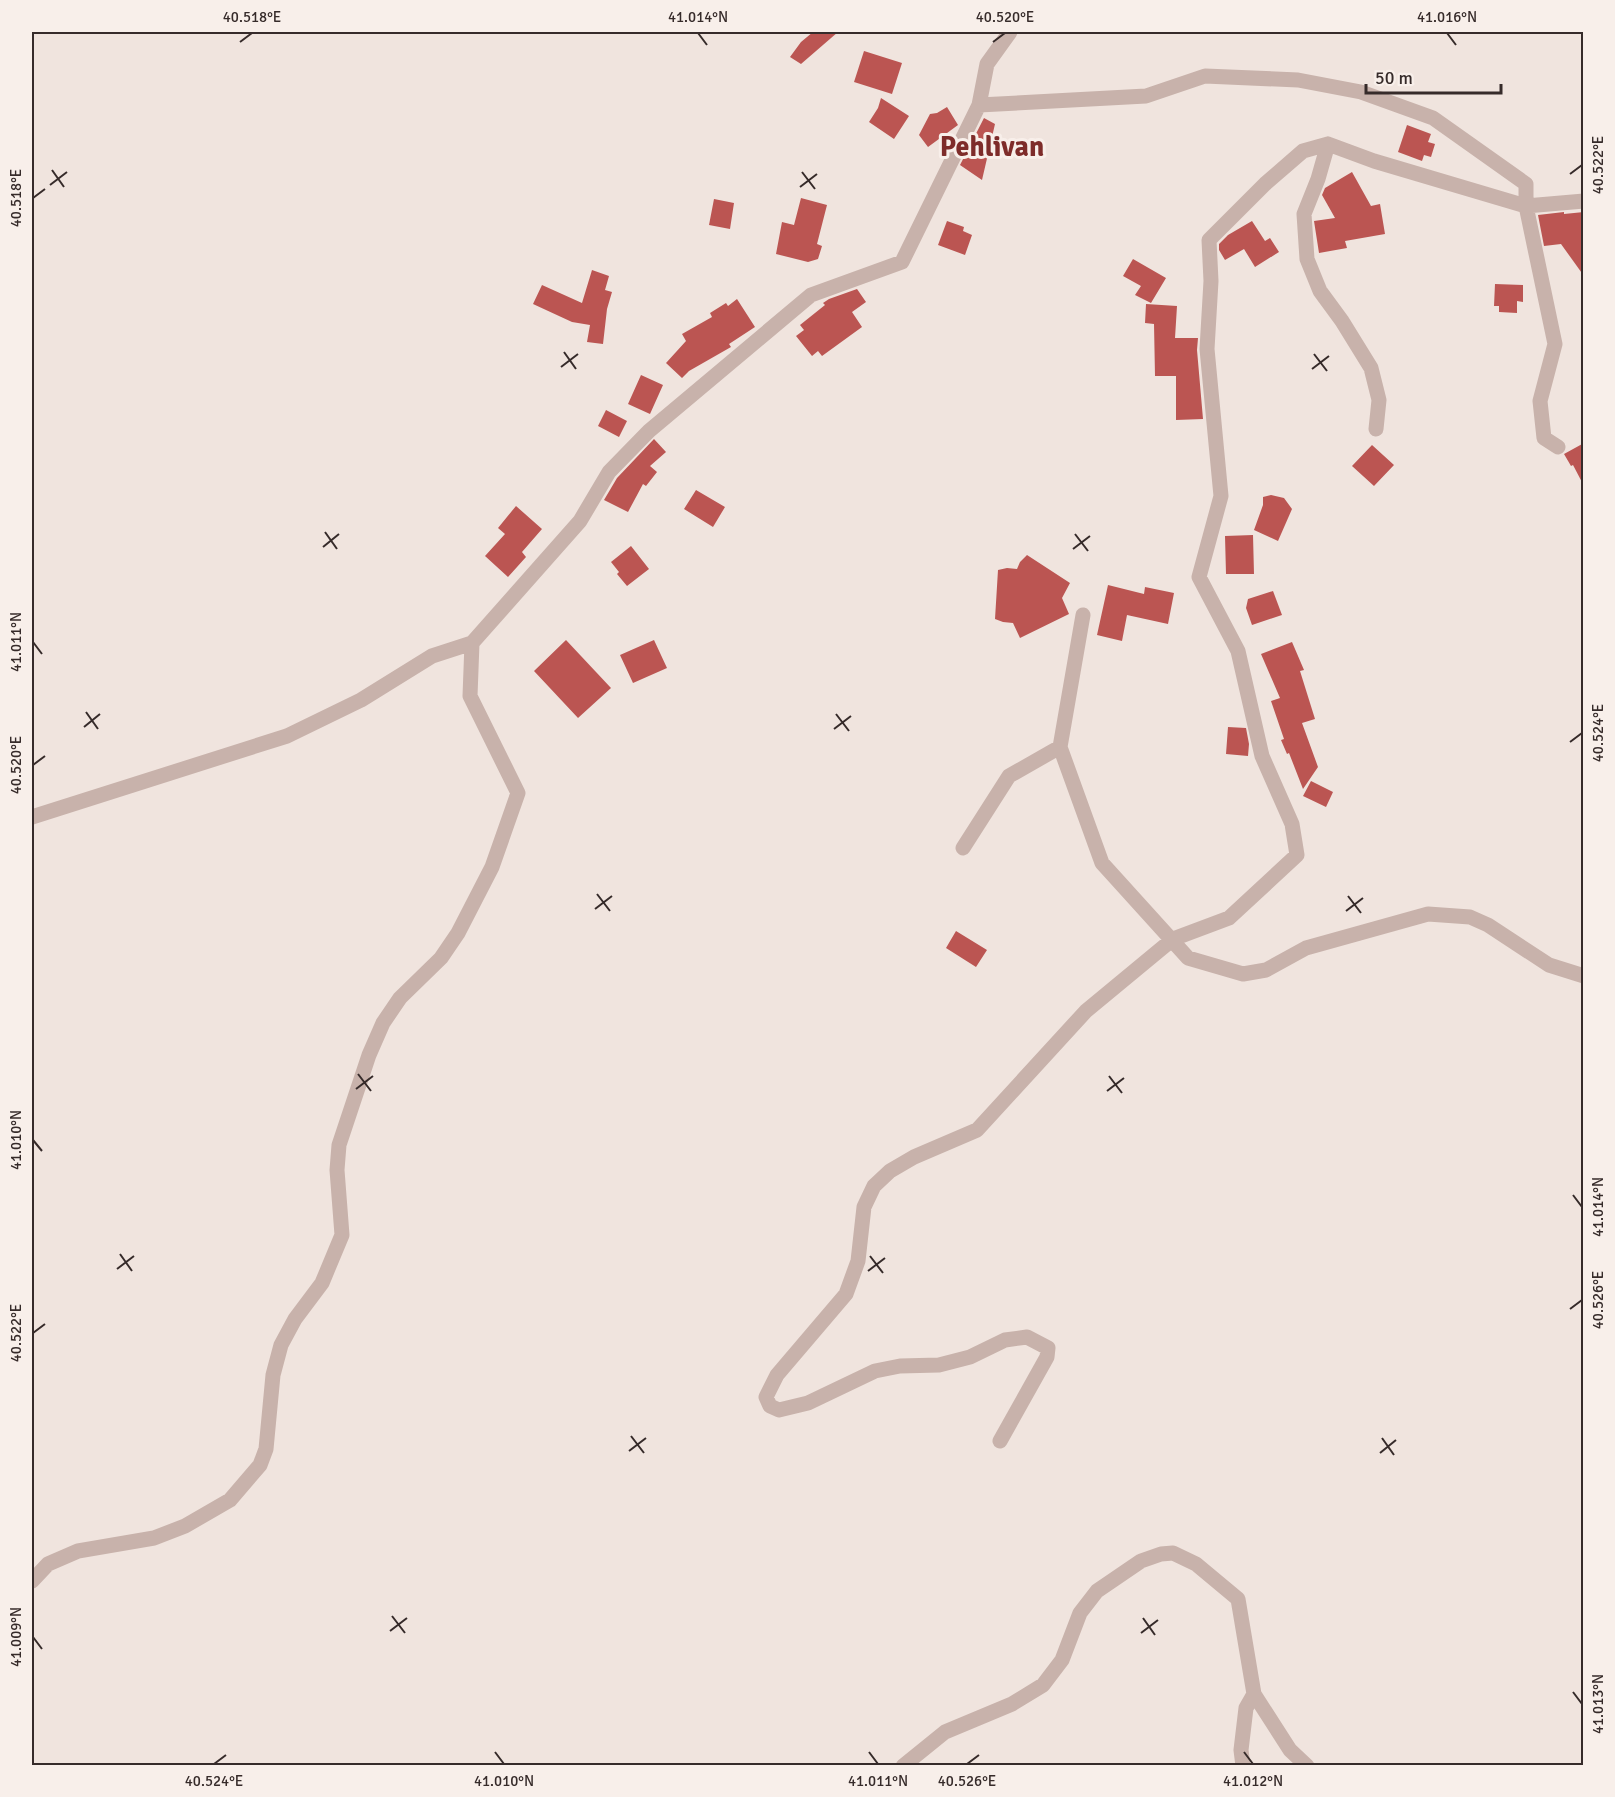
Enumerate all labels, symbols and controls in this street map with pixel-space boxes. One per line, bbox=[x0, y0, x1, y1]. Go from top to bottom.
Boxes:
text: 40.518°E bbox=[223, 8, 281, 26]
text: 41.014°N bbox=[668, 8, 728, 26]
text: 40.520°E bbox=[976, 8, 1034, 26]
text: 41.016°N bbox=[1417, 8, 1477, 26]
scale bar bbox=[1366, 57, 1501, 95]
text: 50 m bbox=[1375, 67, 1413, 89]
district label: Pehlivan bbox=[940, 130, 1044, 164]
text: 40.522°E bbox=[1589, 136, 1607, 194]
text: 40.518°E bbox=[7, 169, 25, 227]
text: 41.011°N bbox=[7, 612, 25, 672]
text: 40.524°E bbox=[1589, 704, 1607, 762]
text: 40.520°E bbox=[7, 736, 25, 794]
text: 41.010°N bbox=[7, 1110, 25, 1170]
text: 41.014°N bbox=[1589, 1177, 1607, 1237]
text: 40.526°E bbox=[1589, 1271, 1607, 1329]
text: 40.522°E bbox=[7, 1304, 25, 1362]
text: 41.009°N bbox=[7, 1607, 25, 1667]
text: 41.013°N bbox=[1589, 1674, 1607, 1734]
text: 40.524°E bbox=[185, 1772, 243, 1790]
text: 41.010°N bbox=[474, 1772, 534, 1790]
text: 41.011°N bbox=[848, 1772, 908, 1790]
text: 40.526°E bbox=[938, 1772, 996, 1790]
text: 41.012°N bbox=[1223, 1772, 1283, 1790]

